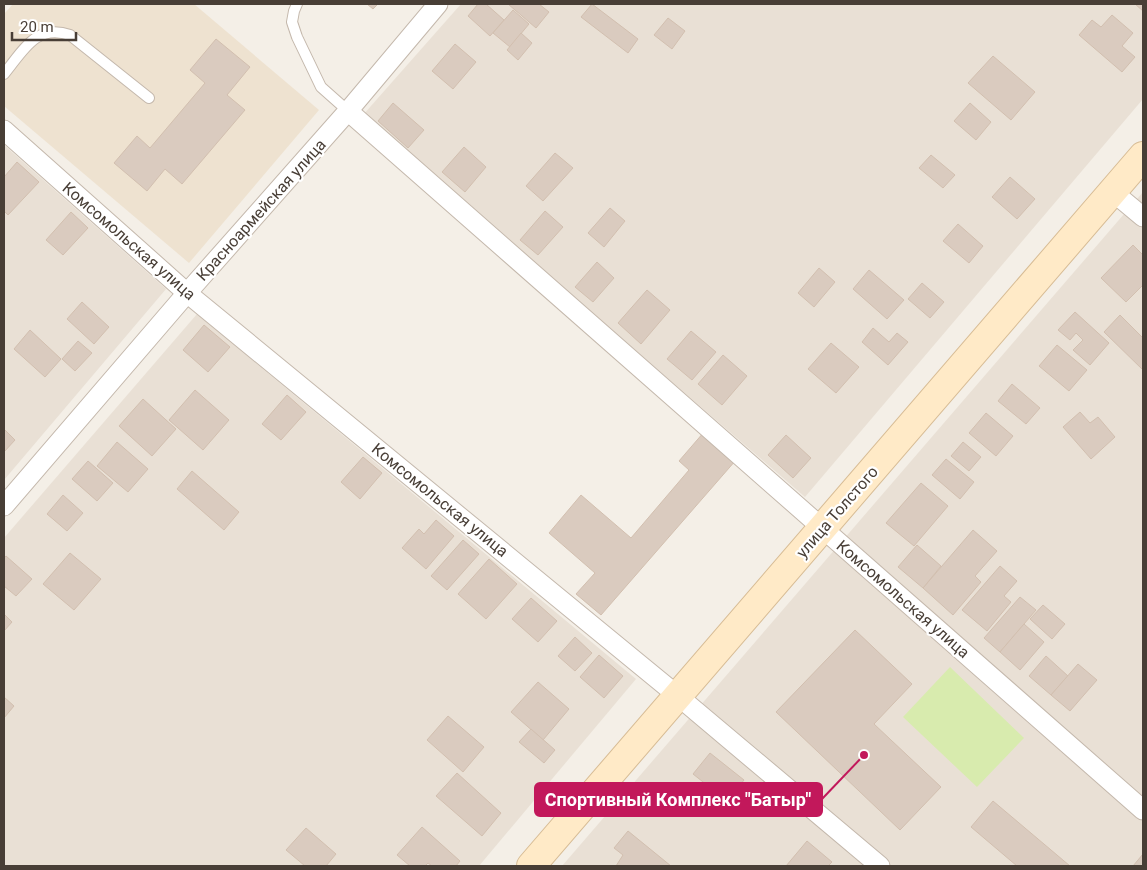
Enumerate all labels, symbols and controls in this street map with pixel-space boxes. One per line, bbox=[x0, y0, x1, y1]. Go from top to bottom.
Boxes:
scale bar bbox=[12, 10, 76, 42]
text: 20 m bbox=[20, 18, 54, 36]
street label: Красноармейская улица bbox=[192, 135, 330, 285]
street label: Комсомольская улица bbox=[59, 178, 199, 304]
street label: Комсомольская улица bbox=[368, 439, 512, 561]
street label: улица Толстого bbox=[792, 462, 882, 562]
street label: Комсомольская улица bbox=[833, 536, 973, 662]
callout: Спортивный Комплекс "Батыр" bbox=[535, 783, 822, 816]
text: Спортивный Комплекс "Батыр" bbox=[545, 789, 811, 810]

